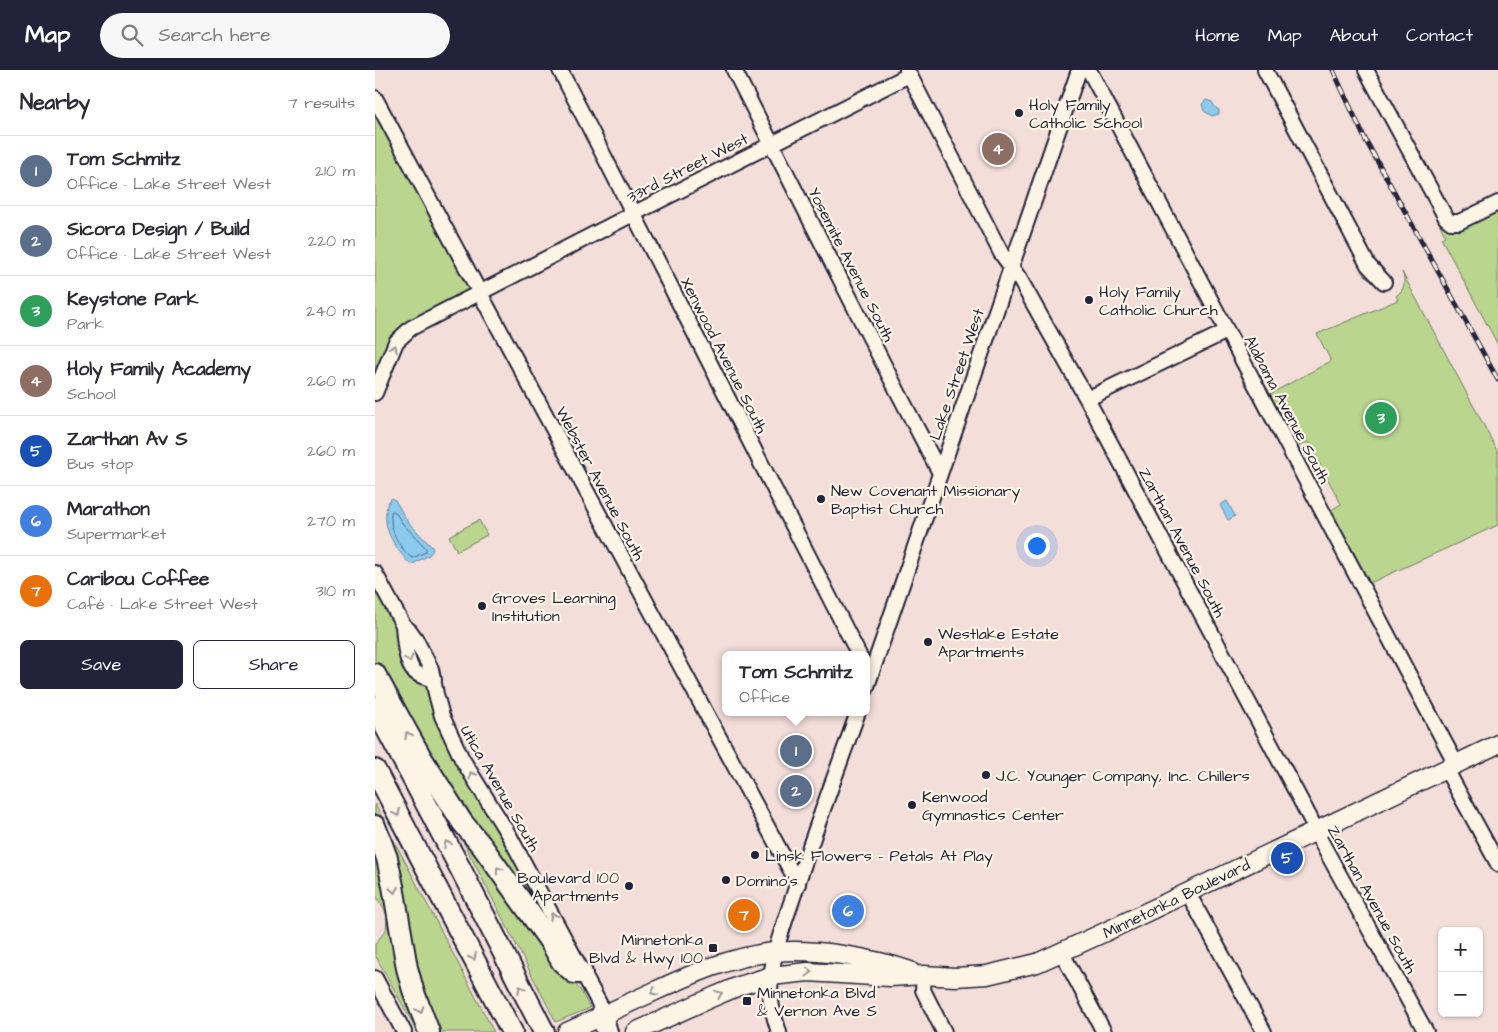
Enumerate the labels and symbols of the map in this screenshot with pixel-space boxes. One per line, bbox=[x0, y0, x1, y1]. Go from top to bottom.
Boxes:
place label: Holy Family Catholic School bbox=[1029, 94, 1142, 134]
marker: Holy Family Catholic School bbox=[1013, 107, 1025, 119]
street label: 33rd Street West bbox=[623, 128, 752, 208]
pin: 4 bbox=[982, 130, 1014, 168]
street label: Yosemite Avenue South bbox=[803, 183, 900, 346]
street label: Xenwood Avenue South bbox=[675, 274, 773, 437]
place label: Holy Family Catholic Church bbox=[1099, 281, 1218, 321]
marker: Holy Family Catholic Church bbox=[1083, 294, 1095, 306]
street label: Lake Street West bbox=[924, 305, 990, 443]
street label: Alabama Avenue South bbox=[1239, 331, 1336, 488]
one-way arrow bbox=[388, 344, 398, 353]
pin: 3 bbox=[1365, 399, 1397, 437]
street label: Webster Avenue South bbox=[550, 403, 650, 564]
street label: Zarthan Avenue South bbox=[1133, 464, 1231, 621]
place label: New Covenant Missionary Baptist Church bbox=[831, 480, 1020, 520]
marker: New Covenant Missionary Baptist Church bbox=[815, 493, 827, 505]
your location bbox=[1024, 533, 1050, 559]
place label: Groves Learning Institution bbox=[492, 587, 616, 627]
marker: Groves Learning Institution bbox=[476, 600, 488, 612]
place label: Westlake Estate Apartments bbox=[938, 623, 1059, 663]
marker: Westlake Estate Apartments bbox=[922, 636, 934, 648]
one-way arrow bbox=[404, 654, 414, 663]
street label: Utica Avenue South bbox=[455, 721, 545, 856]
one-way arrow bbox=[405, 732, 415, 741]
pin: 1 bbox=[780, 732, 812, 770]
place label: J.C. Younger Company, Inc. Chillers bbox=[996, 765, 1250, 788]
marker: J.C. Younger Company, Inc. Chillers bbox=[980, 769, 992, 781]
one-way arrow bbox=[468, 772, 478, 781]
pin: 2 bbox=[780, 772, 812, 810]
place label: Kenwood Gymnastics Center bbox=[922, 786, 1064, 827]
marker: Kenwood Gymnastics Center bbox=[906, 799, 918, 811]
one-way arrow bbox=[391, 808, 401, 817]
street label: Zarthan Avenue South bbox=[1322, 821, 1422, 978]
pin: 5 bbox=[1271, 839, 1303, 877]
one-way arrow bbox=[443, 840, 453, 849]
place label: Linsk Flowers - Petals At Play bbox=[765, 845, 993, 868]
marker: Linsk Flowers - Petals At Play bbox=[749, 849, 761, 861]
street label: Minnetonka Boulevard bbox=[1099, 854, 1254, 944]
one-way arrow bbox=[496, 866, 505, 876]
place label: Boulevard 100 Apartments bbox=[517, 867, 619, 907]
place label: Domino's bbox=[736, 870, 798, 892]
marker: Domino's bbox=[720, 874, 732, 886]
marker: Boulevard 100 Apartments bbox=[623, 880, 635, 892]
one-way arrow bbox=[388, 885, 398, 894]
pin: 6 bbox=[832, 892, 864, 930]
pin: 7 bbox=[728, 896, 760, 934]
one-way arrow bbox=[549, 912, 559, 921]
place label: Minnetonka Blvd & Hwy 100 bbox=[589, 929, 703, 970]
marker: Minnetonka Blvd & Hwy 100 bbox=[707, 942, 719, 954]
one-way arrow bbox=[467, 952, 477, 961]
one-way arrow bbox=[806, 967, 814, 977]
place label: Minnetonka Blvd & Vernon Ave S bbox=[757, 982, 877, 1022]
one-way arrow bbox=[517, 985, 527, 994]
one-way arrow bbox=[650, 985, 659, 996]
one-way arrow bbox=[714, 990, 723, 1001]
marker: Minnetonka Blvd & Vernon Ave S bbox=[741, 995, 753, 1007]
one-way arrow bbox=[414, 1005, 424, 1014]

